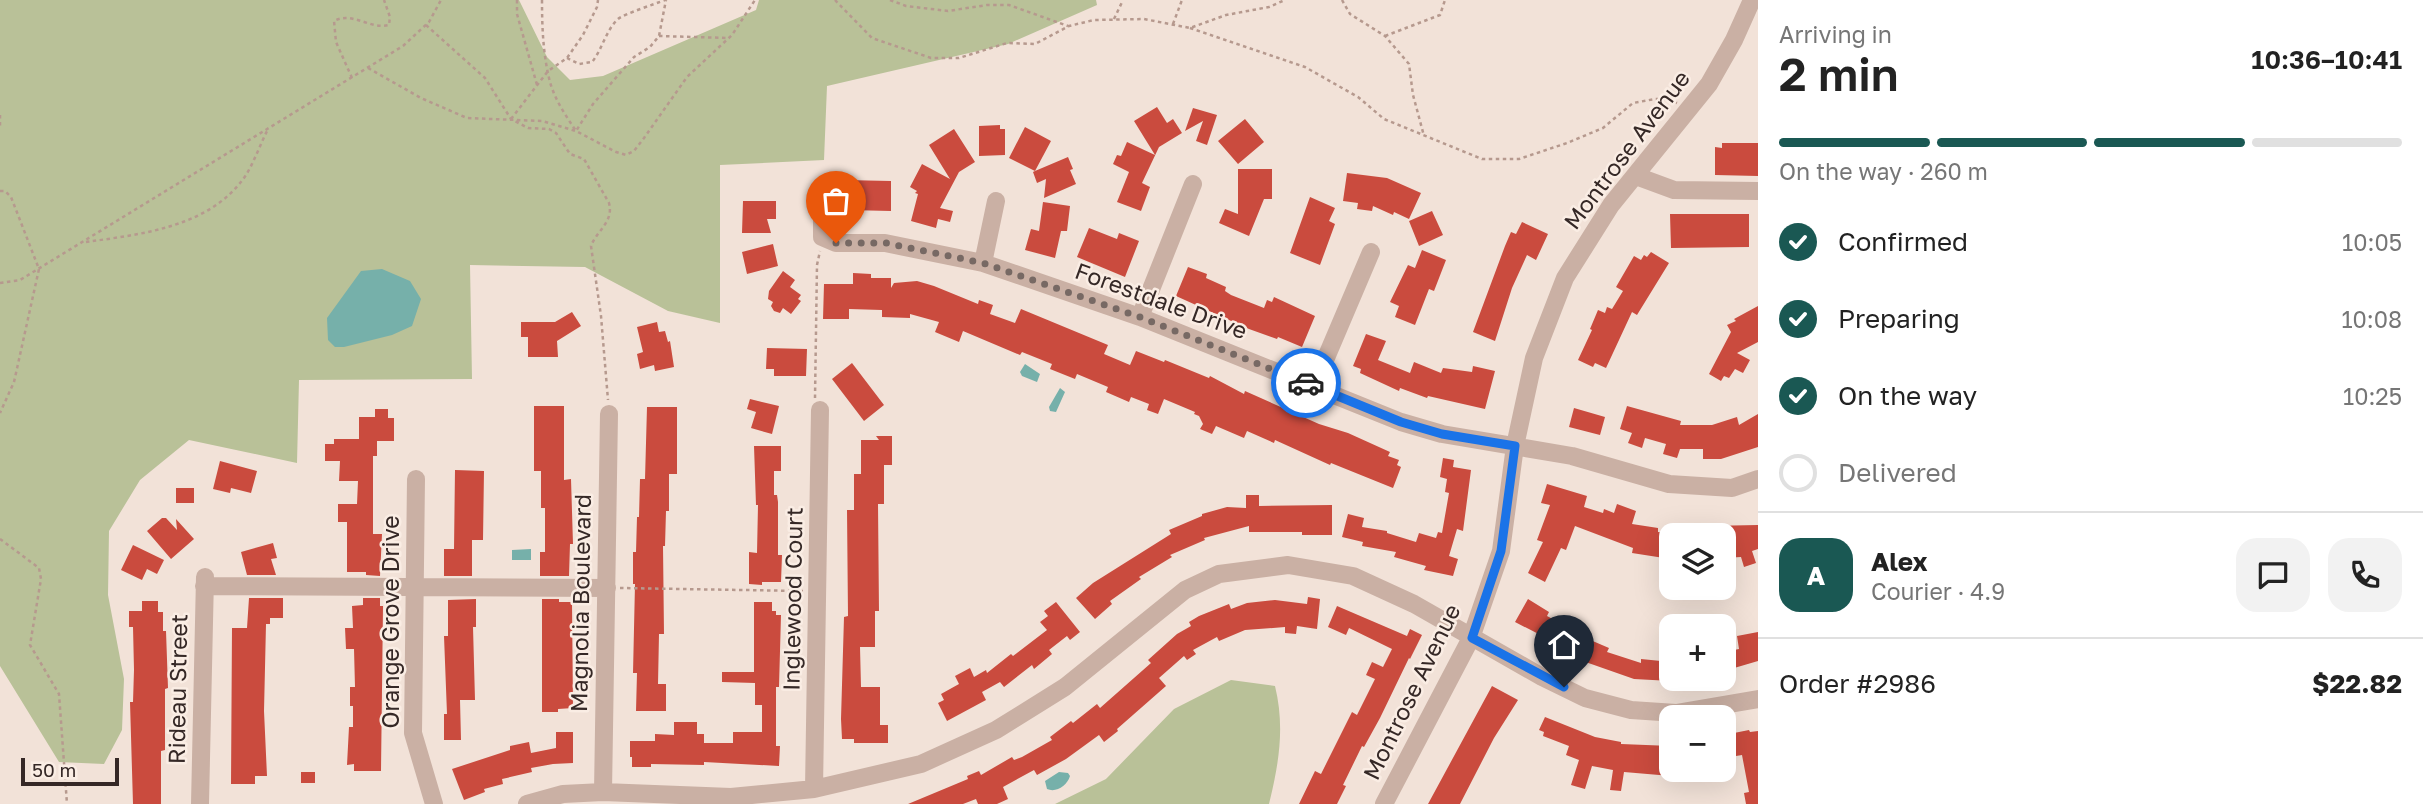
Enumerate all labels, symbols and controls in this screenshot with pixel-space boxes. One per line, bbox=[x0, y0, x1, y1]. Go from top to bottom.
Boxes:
text: Arriving in bbox=[1779, 20, 1892, 48]
text: 10:36–10:41 bbox=[2251, 44, 2402, 75]
text: 2 min bbox=[1779, 46, 1899, 101]
street label: Montrose Avenue bbox=[1557, 64, 1695, 234]
text: On the way · 260 m bbox=[1779, 157, 1988, 185]
pin bbox=[806, 171, 866, 243]
icon: bag bbox=[817, 182, 855, 220]
icon: check bbox=[1779, 223, 1817, 261]
text: Confirmed bbox=[1838, 226, 1968, 257]
text: 10:05 bbox=[2342, 228, 2402, 256]
street label: Forestdale Drive bbox=[1071, 256, 1251, 344]
icon: check bbox=[1779, 300, 1817, 338]
text: Preparing bbox=[1838, 303, 1960, 334]
text: 10:08 bbox=[2341, 305, 2402, 333]
courier bbox=[1271, 348, 1341, 418]
icon: car bbox=[1287, 364, 1325, 402]
icon: check bbox=[1779, 377, 1817, 415]
text: On the way bbox=[1838, 380, 1977, 411]
text: 10:25 bbox=[2343, 382, 2402, 410]
text: Delivered bbox=[1838, 457, 1957, 488]
street label: Magnolia Boulevard bbox=[564, 494, 596, 712]
street label: Inglewood Court bbox=[776, 507, 808, 691]
street label: Orange Grove Drive bbox=[376, 516, 404, 728]
map controls bbox=[1659, 523, 1736, 782]
button: layers bbox=[1659, 523, 1736, 600]
button: chat bbox=[2236, 538, 2310, 612]
button: phone bbox=[2328, 538, 2402, 612]
text: Alex bbox=[1871, 546, 1928, 577]
text: A bbox=[1807, 560, 1825, 591]
text: Courier · 4.9 bbox=[1871, 577, 2005, 605]
street label: Montrose Avenue bbox=[1356, 599, 1466, 784]
street label: Rideau Street bbox=[162, 614, 192, 764]
button: + bbox=[1659, 614, 1736, 691]
pin bbox=[1534, 615, 1594, 687]
icon: home bbox=[1545, 626, 1583, 664]
text: Order #2986 bbox=[1779, 668, 1936, 699]
text: $22.82 bbox=[2312, 668, 2402, 699]
button: − bbox=[1659, 705, 1736, 782]
scale bar bbox=[21, 755, 119, 787]
text: 50 m bbox=[32, 758, 76, 781]

